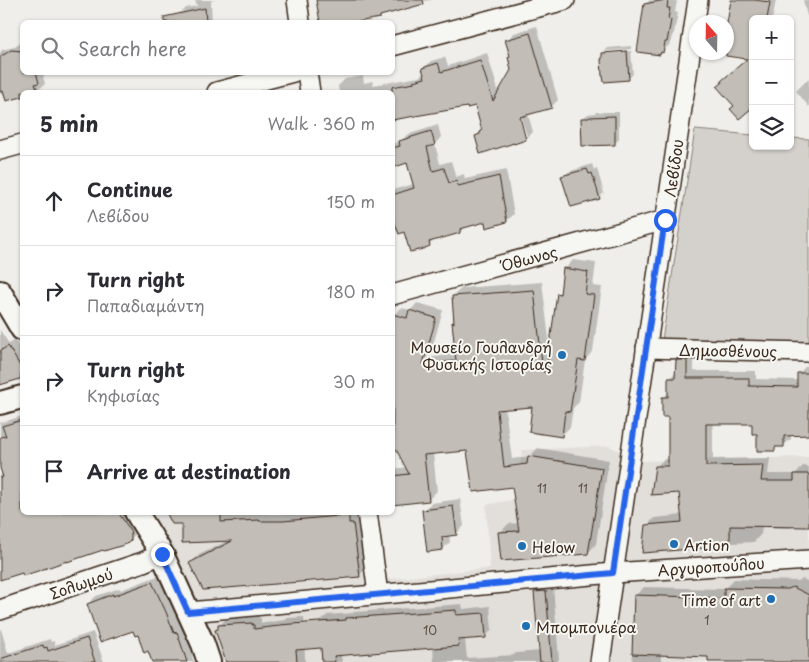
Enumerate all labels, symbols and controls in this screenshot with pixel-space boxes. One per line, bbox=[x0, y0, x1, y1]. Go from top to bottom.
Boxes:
north arrow bbox=[689, 15, 734, 60]
map controls bbox=[749, 15, 794, 150]
button: + bbox=[749, 15, 794, 60]
search box bbox=[20, 20, 395, 75]
icon: search bbox=[38, 34, 66, 62]
text: Search here bbox=[78, 34, 187, 62]
button: − bbox=[749, 60, 794, 105]
button: layers bbox=[749, 105, 794, 150]
text: 5 min bbox=[40, 107, 98, 139]
text: Walk · 360 m bbox=[268, 111, 375, 135]
street label: Λεβίδου bbox=[658, 137, 688, 199]
text: Continue bbox=[87, 175, 173, 203]
icon: ahead bbox=[40, 187, 68, 215]
text: 150 m bbox=[327, 189, 375, 213]
text: Λεβίδου bbox=[87, 203, 149, 227]
route start bbox=[654, 209, 677, 232]
street label: Όθωνος bbox=[496, 239, 560, 277]
text: Turn right bbox=[87, 265, 185, 293]
icon: right bbox=[40, 277, 68, 305]
text: 180 m bbox=[327, 279, 375, 303]
text: Παπαδιαμάντη bbox=[87, 293, 204, 317]
place label: Μουσείο Γουλανδρή Φυσικής Ιστορίας bbox=[411, 335, 552, 375]
street label: Δημοσθένους bbox=[679, 338, 777, 362]
marker: Μουσείο Γουλανδρή Φυσικής Ιστορίας bbox=[556, 349, 568, 361]
text: Turn right bbox=[87, 355, 185, 383]
icon: right bbox=[40, 367, 68, 395]
text: 30 m bbox=[333, 369, 375, 393]
text: Κηφισίας bbox=[87, 383, 160, 407]
icon: arrive bbox=[40, 457, 68, 485]
text: Arrive at destination bbox=[87, 457, 291, 485]
house number: 11 bbox=[537, 479, 547, 497]
house number: 11 bbox=[578, 479, 588, 497]
place label: Artion bbox=[684, 533, 730, 556]
place label: Helow bbox=[532, 535, 576, 558]
marker: Artion bbox=[668, 538, 680, 550]
marker: Helow bbox=[516, 540, 528, 552]
route end bbox=[151, 543, 174, 566]
street label: Αργυροπούλου bbox=[657, 551, 765, 581]
street label: Σολωμού bbox=[46, 561, 116, 605]
place label: Time of art bbox=[681, 588, 761, 611]
marker: Time of art bbox=[765, 593, 777, 605]
house number: 1 bbox=[704, 611, 710, 629]
place label: Μπομπονιέρα bbox=[536, 615, 637, 638]
marker: Μπομπονιέρα bbox=[520, 620, 532, 632]
house number: 10 bbox=[423, 621, 437, 639]

